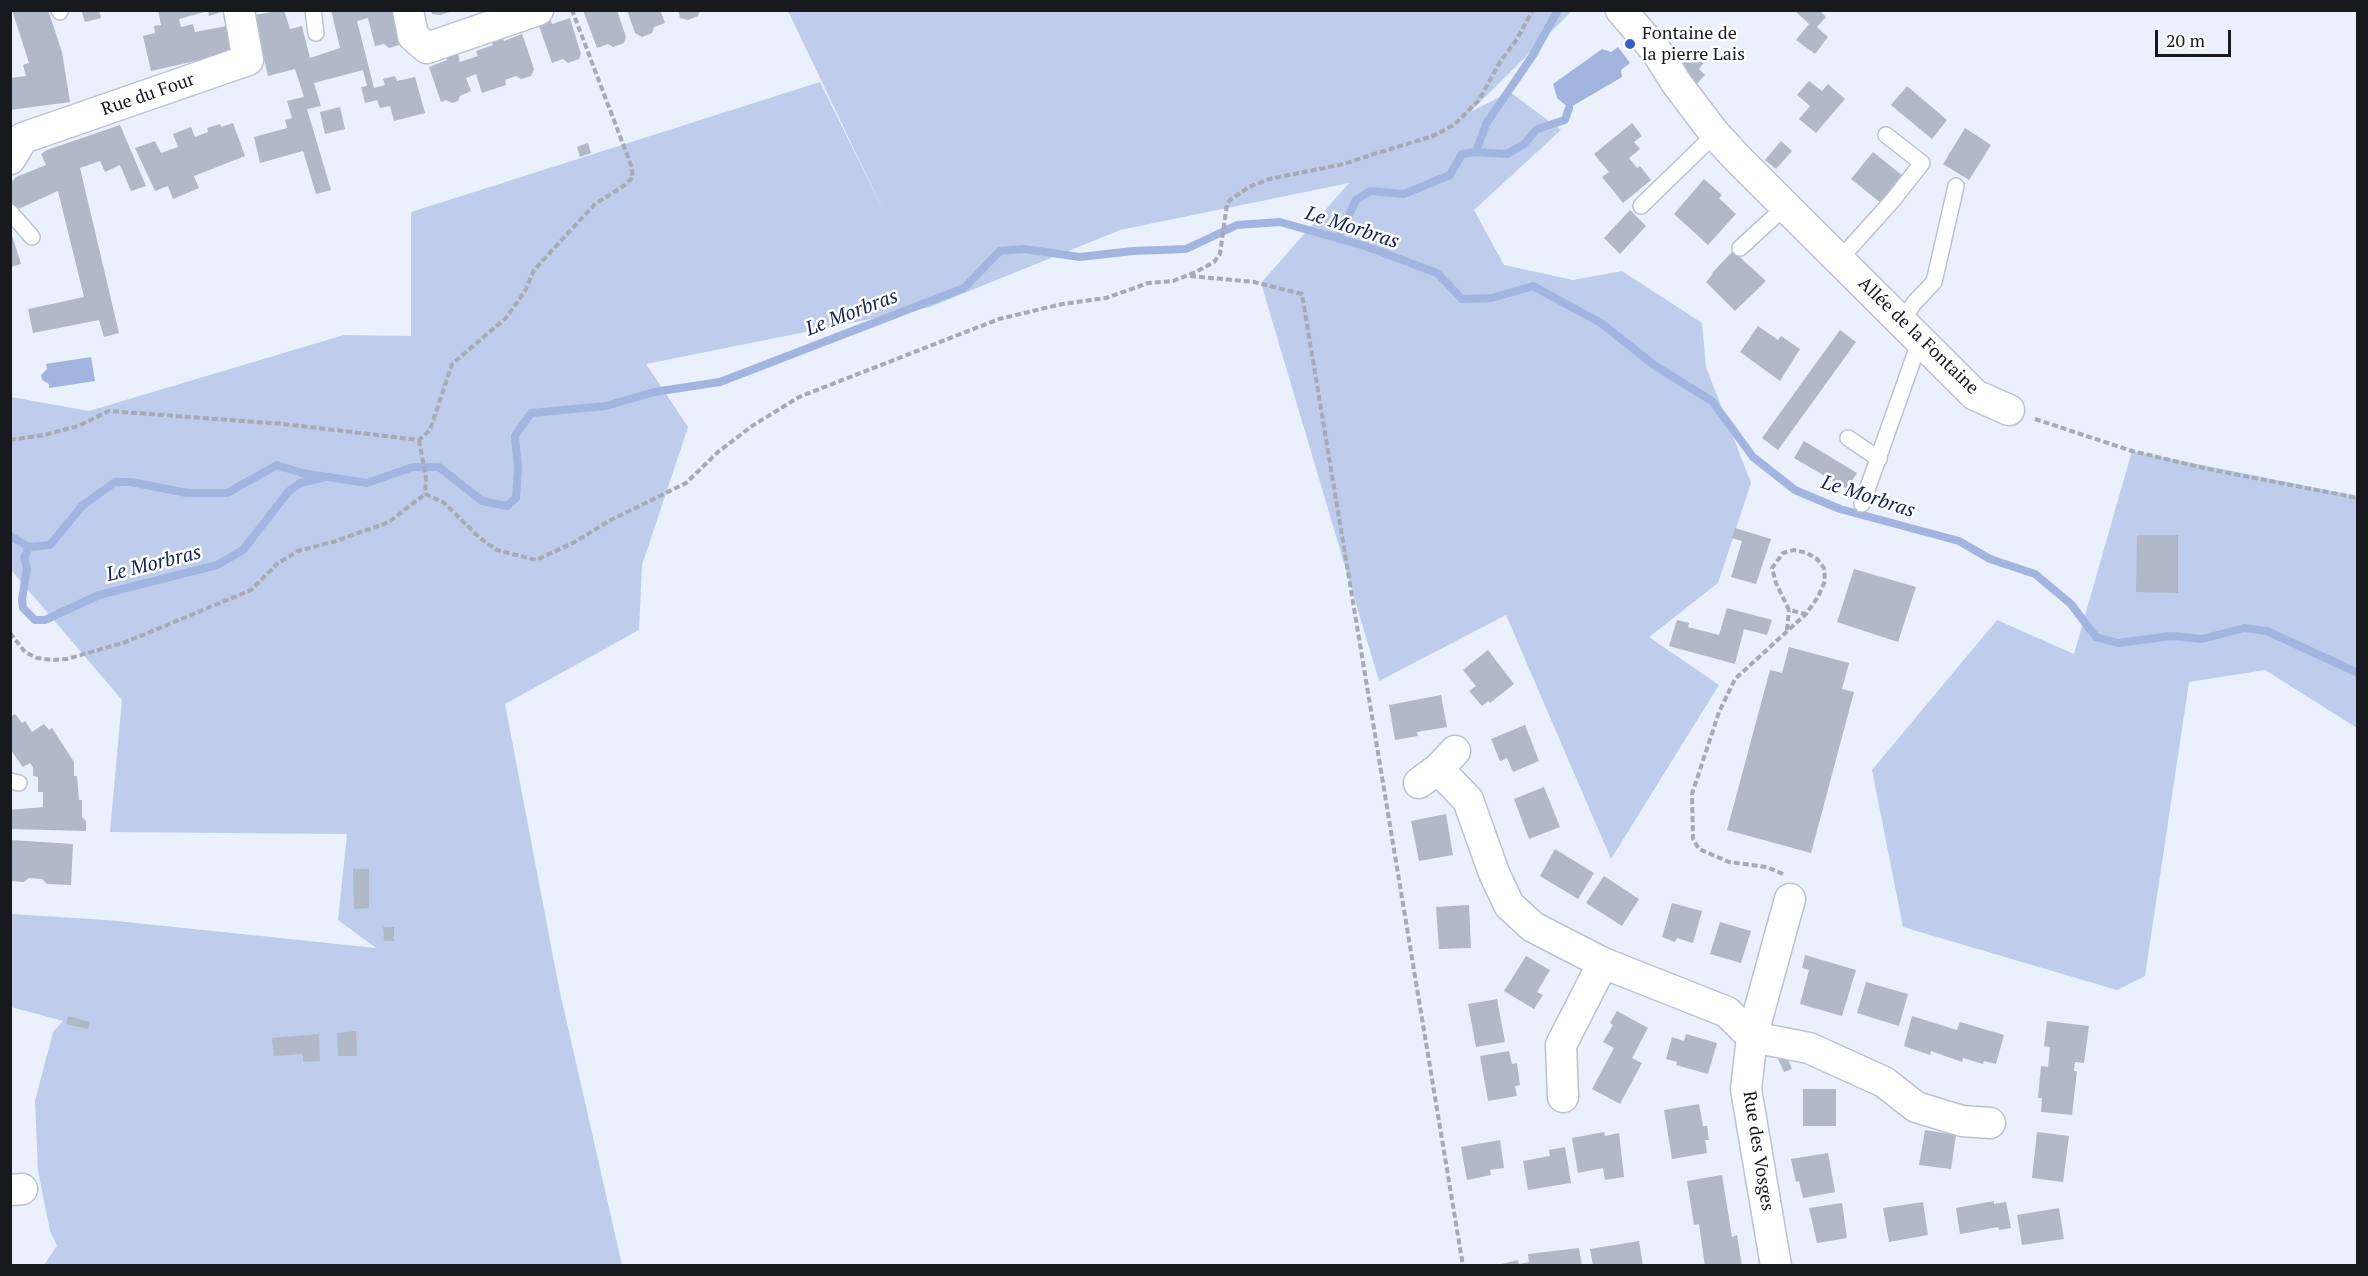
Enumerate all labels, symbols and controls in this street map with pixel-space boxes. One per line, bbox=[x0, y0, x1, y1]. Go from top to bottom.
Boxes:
scale bar bbox=[2158, 18, 2234, 56]
place label: Fontaine de la pierre Lais bbox=[1642, 23, 1745, 66]
text: 20 m bbox=[2166, 28, 2205, 52]
marker: Fontaine de la pierre Lais bbox=[1623, 37, 1637, 51]
street label: Rue du Four bbox=[99, 69, 197, 121]
water label: Le Morbras bbox=[1302, 202, 1402, 254]
street label: Allée de la Fontaine bbox=[1853, 273, 1983, 399]
water label: Le Morbras bbox=[802, 284, 902, 342]
water label: Le Morbras bbox=[1818, 471, 1918, 523]
water label: Le Morbras bbox=[104, 541, 204, 587]
street label: Rue des Vosges bbox=[1738, 1089, 1778, 1213]

